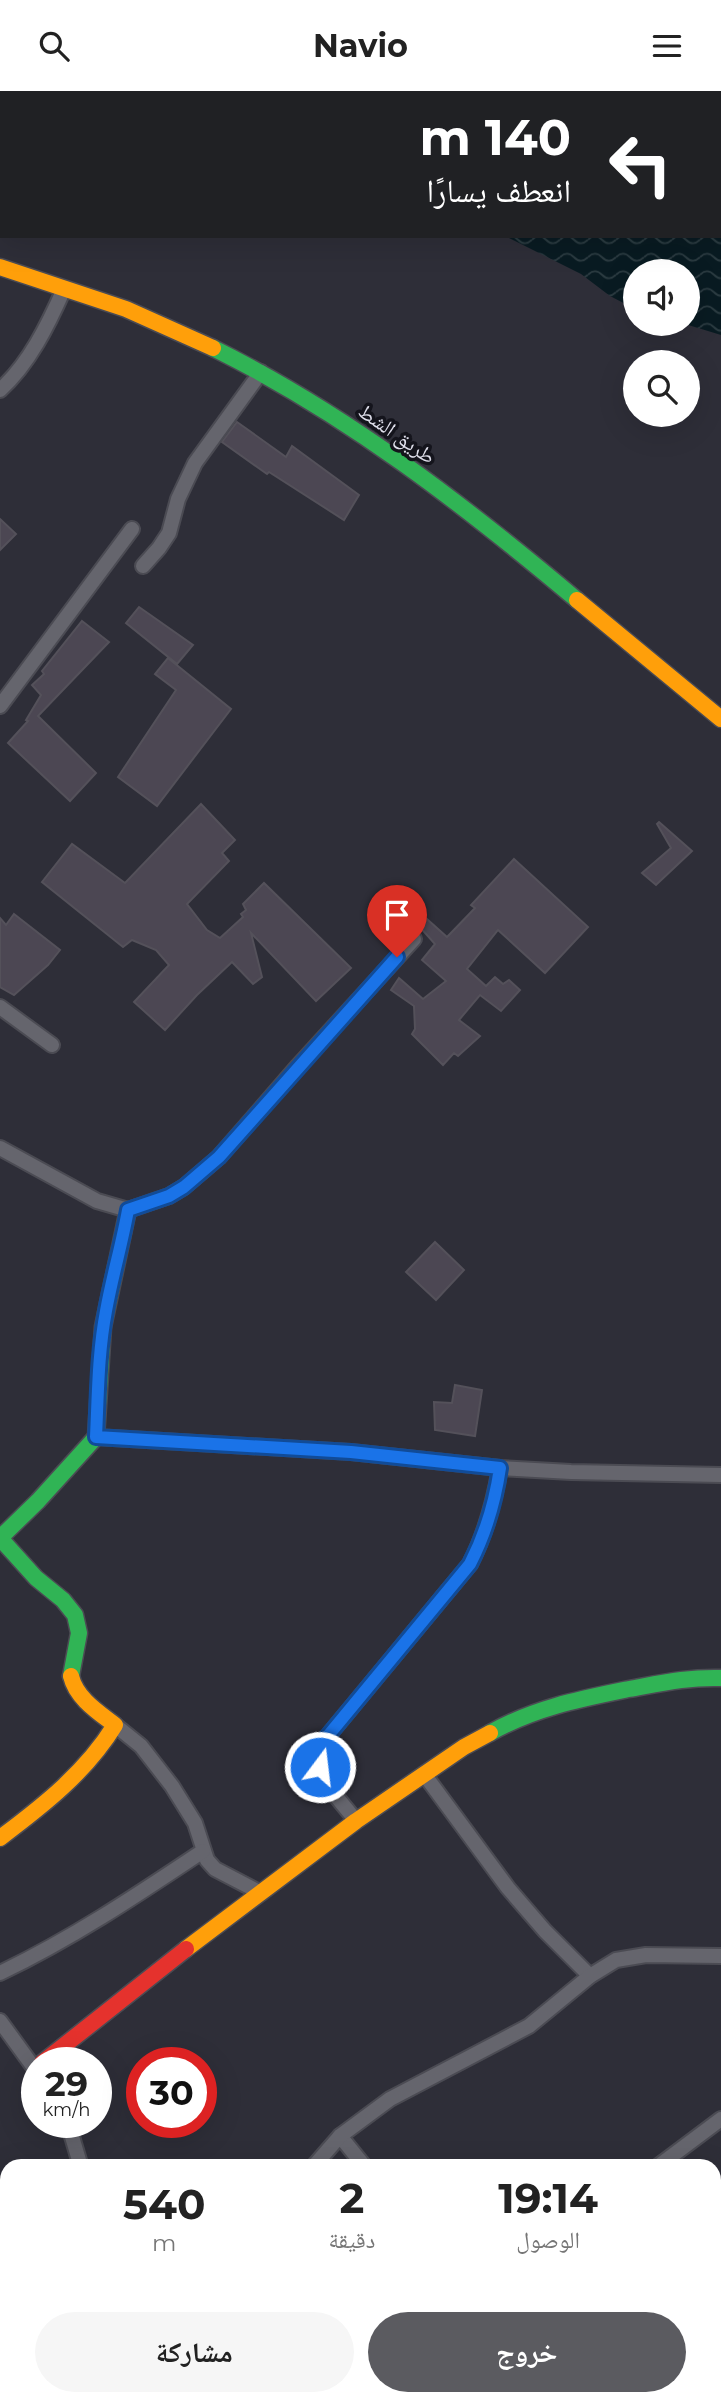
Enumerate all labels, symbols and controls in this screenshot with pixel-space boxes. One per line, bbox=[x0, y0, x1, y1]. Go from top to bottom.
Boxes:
text: Navio bbox=[313, 26, 408, 65]
icon: search bbox=[35, 27, 73, 65]
icon: menu bbox=[648, 27, 686, 65]
text: 140 m bbox=[419, 108, 571, 167]
icon: left bbox=[595, 119, 686, 210]
text: انعطف يسارًا bbox=[426, 171, 571, 210]
map controls bbox=[623, 259, 700, 427]
button: sound bbox=[623, 259, 700, 336]
button: search bbox=[623, 350, 700, 427]
street label: طريق الشط bbox=[353, 398, 441, 470]
pin bbox=[367, 885, 427, 957]
icon: arrive bbox=[378, 896, 416, 934]
position arrow bbox=[283, 1730, 357, 1804]
speed limit sign: 30 bbox=[126, 2047, 217, 2138]
text: 29 bbox=[45, 2062, 88, 2105]
text: km/h bbox=[42, 2099, 91, 2121]
text: 2 bbox=[340, 2172, 364, 2224]
text: 19:14 bbox=[498, 2172, 598, 2224]
text: 540 bbox=[123, 2178, 206, 2230]
text: دقيقة bbox=[329, 2226, 375, 2254]
text: الوصول bbox=[516, 2226, 580, 2254]
text: m bbox=[152, 2229, 176, 2257]
button: مشاركة bbox=[35, 2312, 354, 2392]
button: خروج bbox=[368, 2312, 686, 2392]

